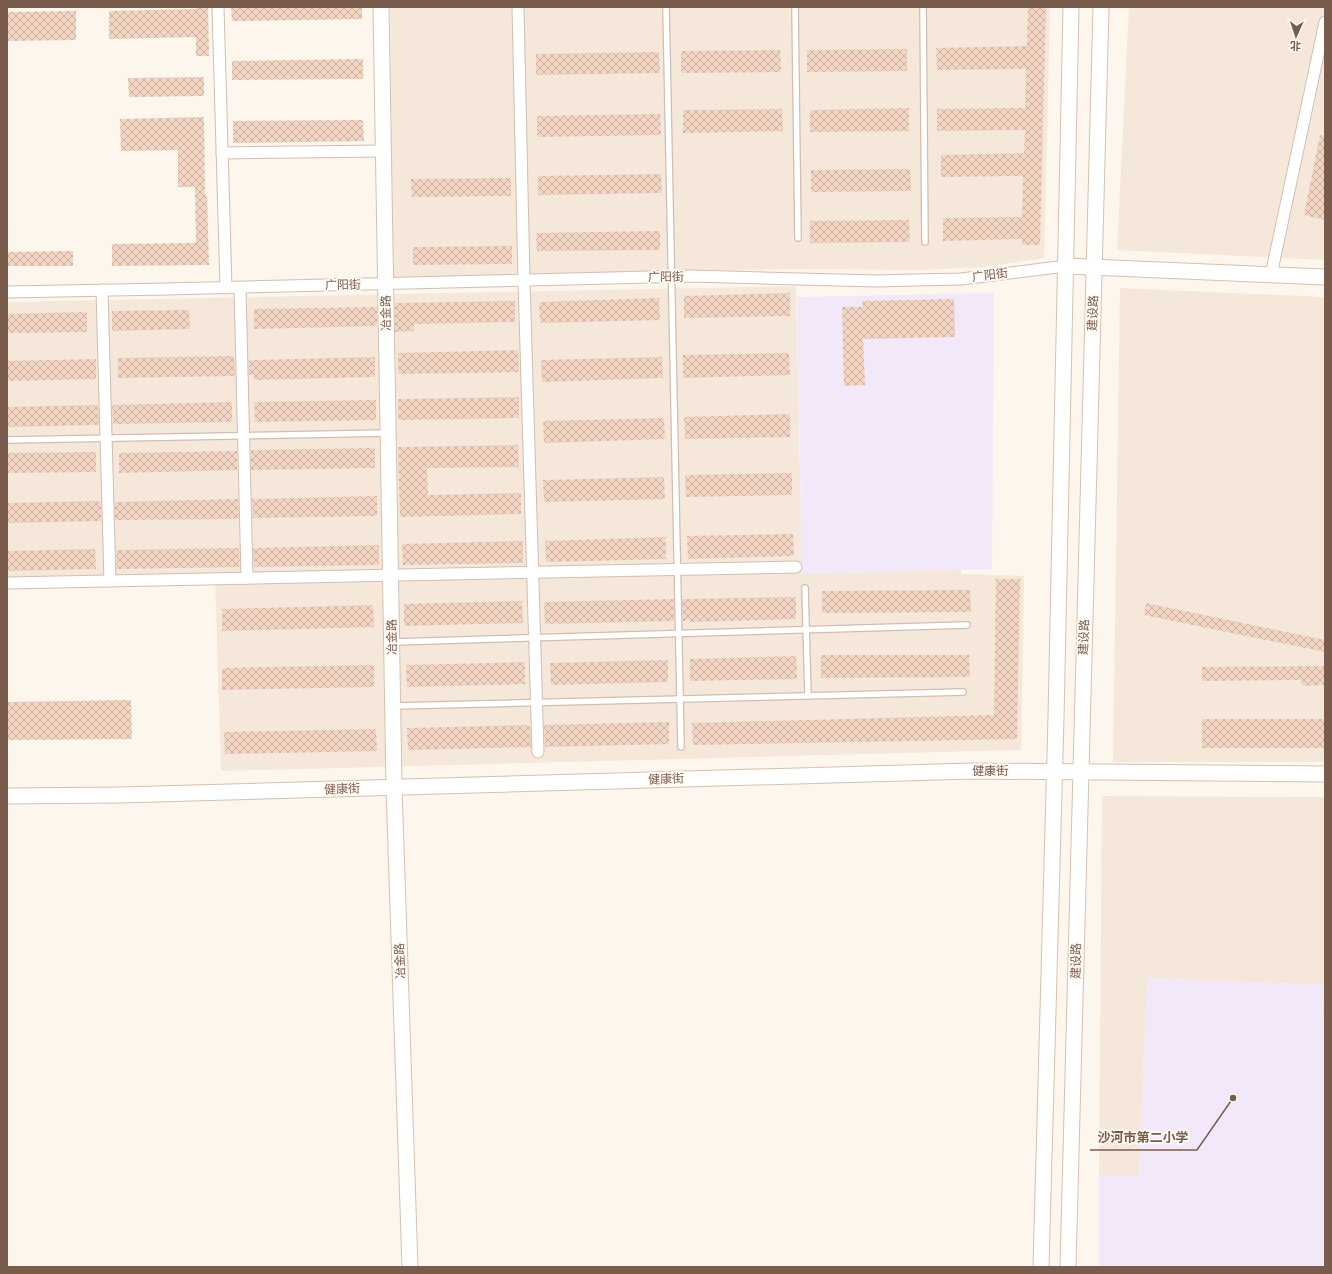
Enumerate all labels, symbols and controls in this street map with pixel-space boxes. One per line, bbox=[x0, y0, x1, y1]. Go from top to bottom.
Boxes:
north arrow bbox=[1276, 16, 1316, 56]
text: 北 bbox=[1290, 40, 1301, 51]
street label: 广阳街 bbox=[971, 266, 1009, 283]
street label: 广阳街 bbox=[648, 270, 684, 283]
street label: 广阳街 bbox=[325, 278, 361, 291]
street label: 冶金路 bbox=[379, 295, 392, 331]
street label: 建设路 bbox=[1085, 295, 1100, 331]
street label: 冶金路 bbox=[385, 619, 398, 655]
street label: 建设路 bbox=[1076, 619, 1091, 655]
street label: 健康街 bbox=[972, 764, 1008, 777]
street label: 健康街 bbox=[648, 771, 684, 786]
street label: 健康街 bbox=[324, 781, 360, 796]
street label: 冶金路 bbox=[392, 943, 407, 979]
street label: 建设路 bbox=[1069, 943, 1082, 979]
callout: 沙河市第二小学 bbox=[1090, 1125, 1197, 1150]
text: 沙河市第二小学 bbox=[1097, 1130, 1189, 1145]

